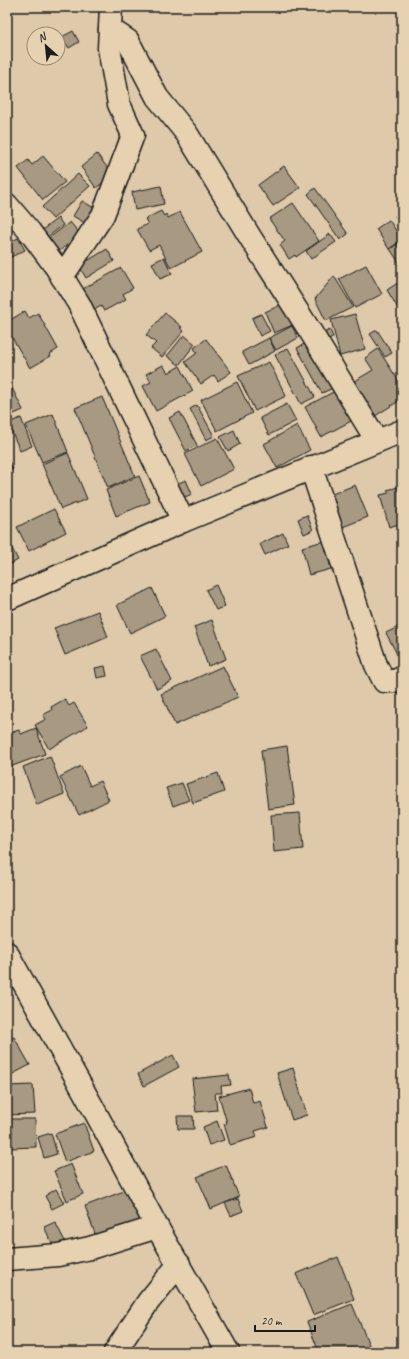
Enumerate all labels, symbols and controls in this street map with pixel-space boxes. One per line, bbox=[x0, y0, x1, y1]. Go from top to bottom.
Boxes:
north arrow bbox=[26, 26, 66, 66]
text: N bbox=[35, 28, 50, 45]
scale bar bbox=[255, 1307, 315, 1333]
text: 20 m bbox=[261, 1313, 283, 1329]

